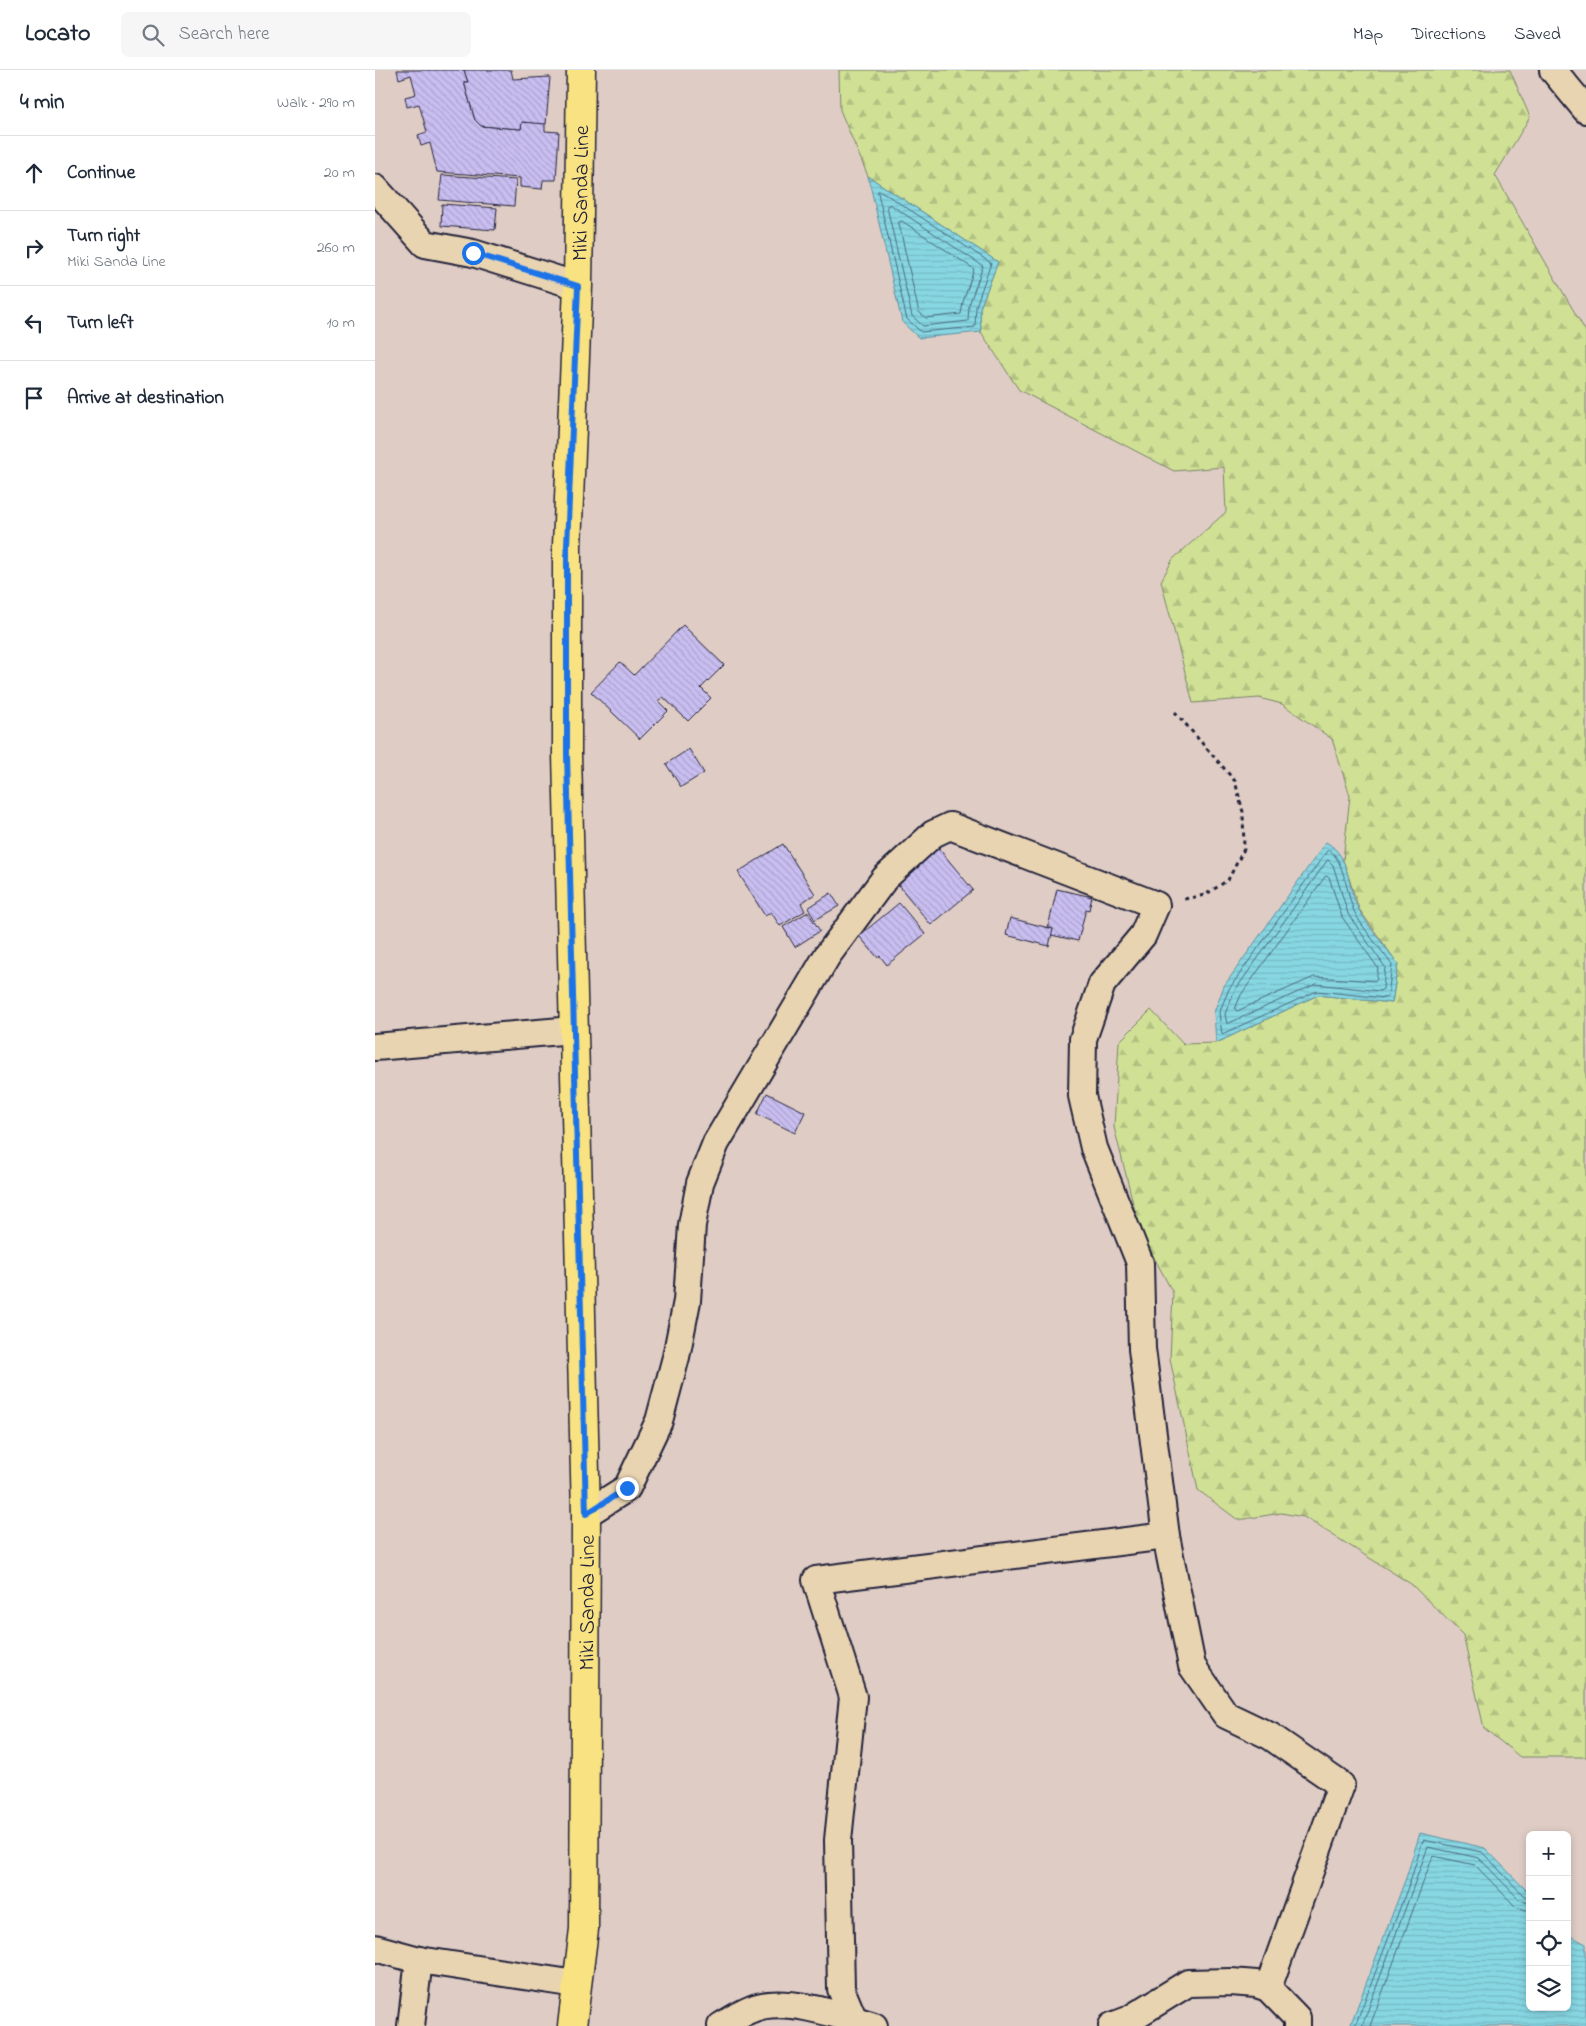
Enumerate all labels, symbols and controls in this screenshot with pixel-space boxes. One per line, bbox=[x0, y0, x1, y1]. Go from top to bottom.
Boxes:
search box bbox=[121, 12, 471, 57]
text: Locato bbox=[25, 17, 91, 52]
icon: search bbox=[139, 21, 167, 49]
text: Search here bbox=[179, 21, 270, 48]
text: Map bbox=[1353, 22, 1383, 48]
text: Directions bbox=[1411, 22, 1486, 48]
text: Saved bbox=[1514, 22, 1561, 48]
text: 4 min bbox=[20, 88, 64, 118]
text: Walk · 290 m bbox=[277, 91, 355, 115]
street label: Miki Sanda Line bbox=[565, 125, 599, 261]
icon: ahead bbox=[20, 159, 48, 187]
text: Continue bbox=[67, 160, 135, 187]
text: 20 m bbox=[324, 161, 355, 185]
text: Turn right bbox=[67, 223, 140, 250]
icon: right bbox=[20, 234, 48, 262]
text: 260 m bbox=[317, 236, 355, 260]
route start bbox=[462, 242, 485, 265]
text: Miki Sanda Line bbox=[67, 250, 166, 274]
icon: left bbox=[20, 309, 48, 337]
text: Turn left bbox=[67, 310, 134, 337]
text: 10 m bbox=[327, 311, 355, 335]
icon: arrive bbox=[20, 384, 48, 412]
text: Arrive at destination bbox=[67, 385, 224, 412]
route end bbox=[616, 1477, 639, 1500]
street label: Miki Sanda Line bbox=[572, 1535, 605, 1671]
map controls bbox=[1526, 1831, 1571, 2011]
button: + bbox=[1526, 1831, 1571, 1876]
button: − bbox=[1526, 1876, 1571, 1921]
button: locate bbox=[1526, 1921, 1571, 1966]
button: layers bbox=[1526, 1966, 1571, 2011]

